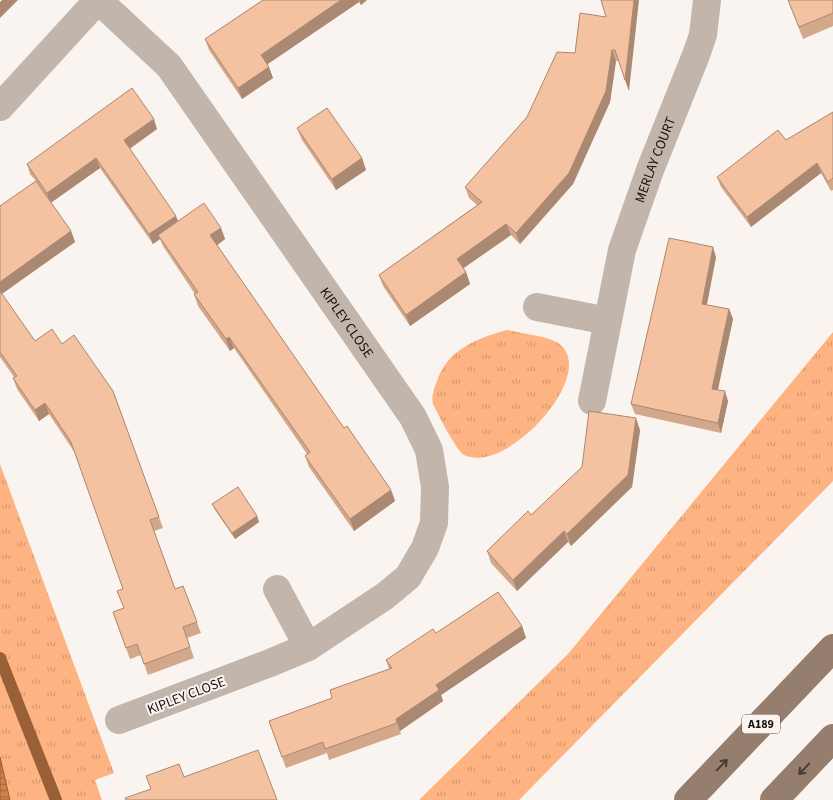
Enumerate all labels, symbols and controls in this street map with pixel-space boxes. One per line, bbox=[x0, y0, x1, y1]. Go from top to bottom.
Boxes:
street label: MERLAY COURT bbox=[630, 114, 681, 206]
street label: KIPLEY CLOSE bbox=[315, 283, 378, 362]
street label: KIPLEY CLOSE bbox=[145, 672, 228, 720]
road number: A189 bbox=[742, 714, 780, 734]
one-way arrow bbox=[716, 759, 728, 771]
one-way arrow bbox=[798, 763, 810, 775]

